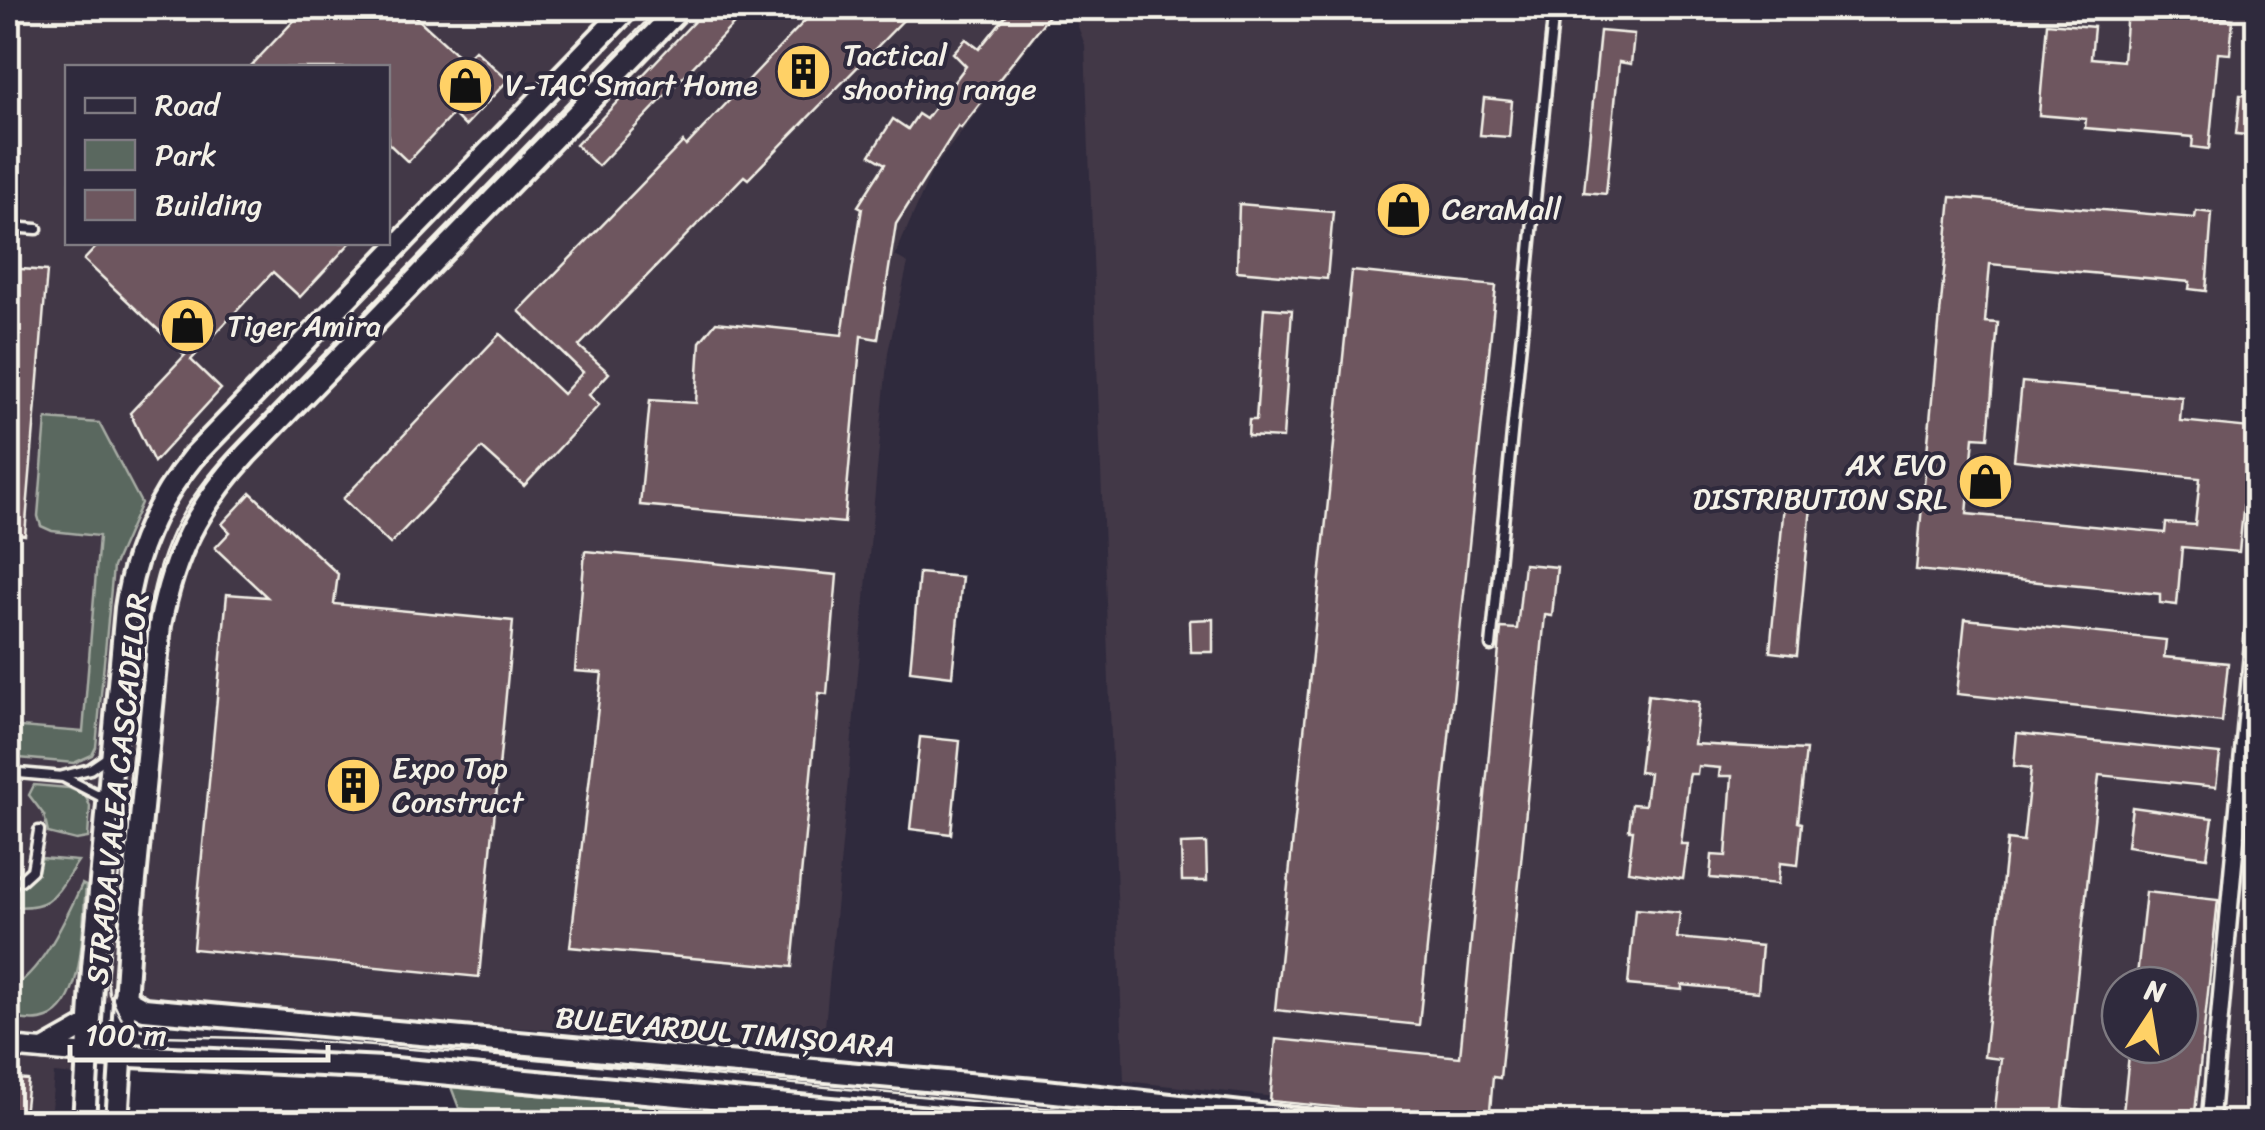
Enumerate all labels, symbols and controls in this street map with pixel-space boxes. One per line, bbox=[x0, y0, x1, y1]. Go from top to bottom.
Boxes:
place label: Tactical shooting range bbox=[842, 28, 1037, 116]
building icon: Tactical shooting range bbox=[774, 42, 834, 102]
shop icon: V-TAC Smart Home bbox=[436, 55, 496, 115]
place label: V-TAC Smart Home bbox=[505, 58, 758, 112]
legend bbox=[65, 65, 390, 245]
text: Road bbox=[155, 78, 222, 132]
text: Park bbox=[155, 128, 217, 182]
text: Building bbox=[155, 178, 262, 232]
shop icon: CeraMall bbox=[1373, 179, 1433, 239]
place label: CeraMall bbox=[1442, 182, 1562, 236]
shop icon: Tiger Amira bbox=[158, 296, 218, 356]
place label: Tiger Amira bbox=[227, 299, 381, 353]
place label: AX EVO DISTRIBUTION SRL bbox=[1692, 438, 1947, 526]
shop icon: AX EVO DISTRIBUTION SRL bbox=[1956, 452, 2016, 512]
street label: STRADA VALEA CASCADELOR bbox=[70, 591, 164, 987]
place label: Expo Top Construct bbox=[392, 741, 525, 829]
building icon: Expo Top Construct bbox=[323, 755, 383, 815]
north arrow bbox=[2100, 965, 2200, 1065]
text: N bbox=[2140, 965, 2170, 1017]
street label: BULEVARDUL TIMIȘOARA bbox=[553, 990, 897, 1074]
scale bar bbox=[70, 1000, 328, 1062]
text: 100 m bbox=[85, 1008, 167, 1062]

